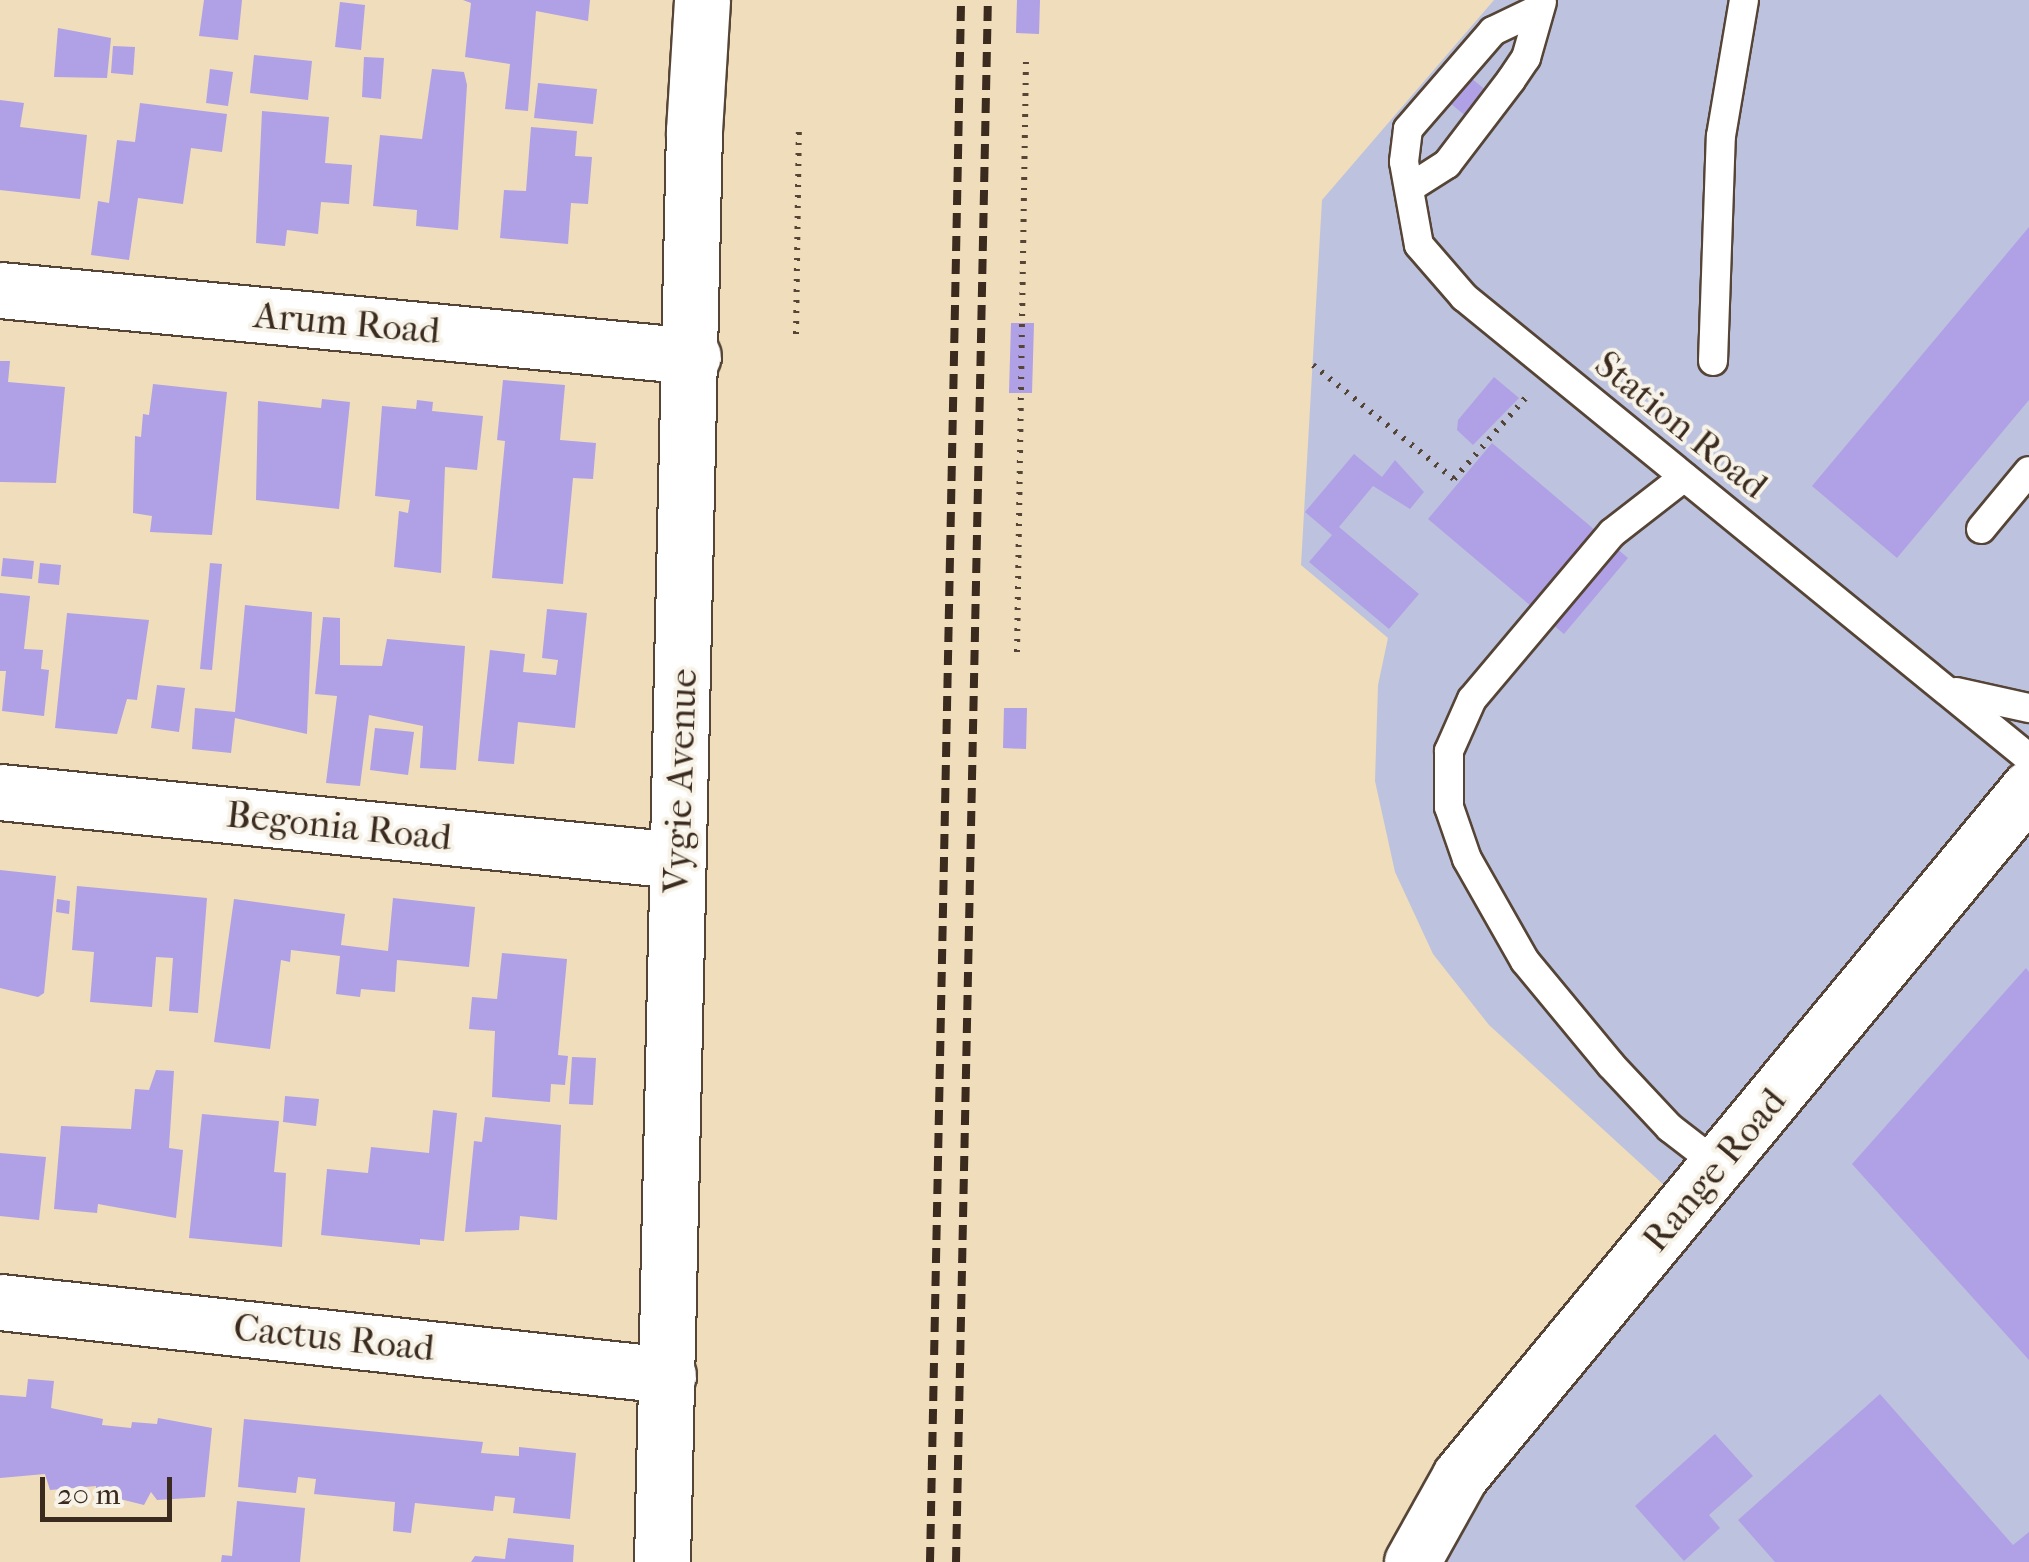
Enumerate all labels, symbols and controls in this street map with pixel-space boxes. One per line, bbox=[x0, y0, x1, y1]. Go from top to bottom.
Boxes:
street label: Arum Road bbox=[252, 292, 442, 354]
street label: Station Road bbox=[1585, 341, 1777, 509]
street label: Vygie Avenue bbox=[653, 668, 707, 894]
street label: Begonia Road bbox=[224, 791, 454, 861]
street label: Range Road bbox=[1632, 1079, 1796, 1261]
street label: Cactus Road bbox=[231, 1305, 437, 1371]
scale bar bbox=[45, 1457, 178, 1519]
text: 20 m bbox=[57, 1477, 120, 1512]

